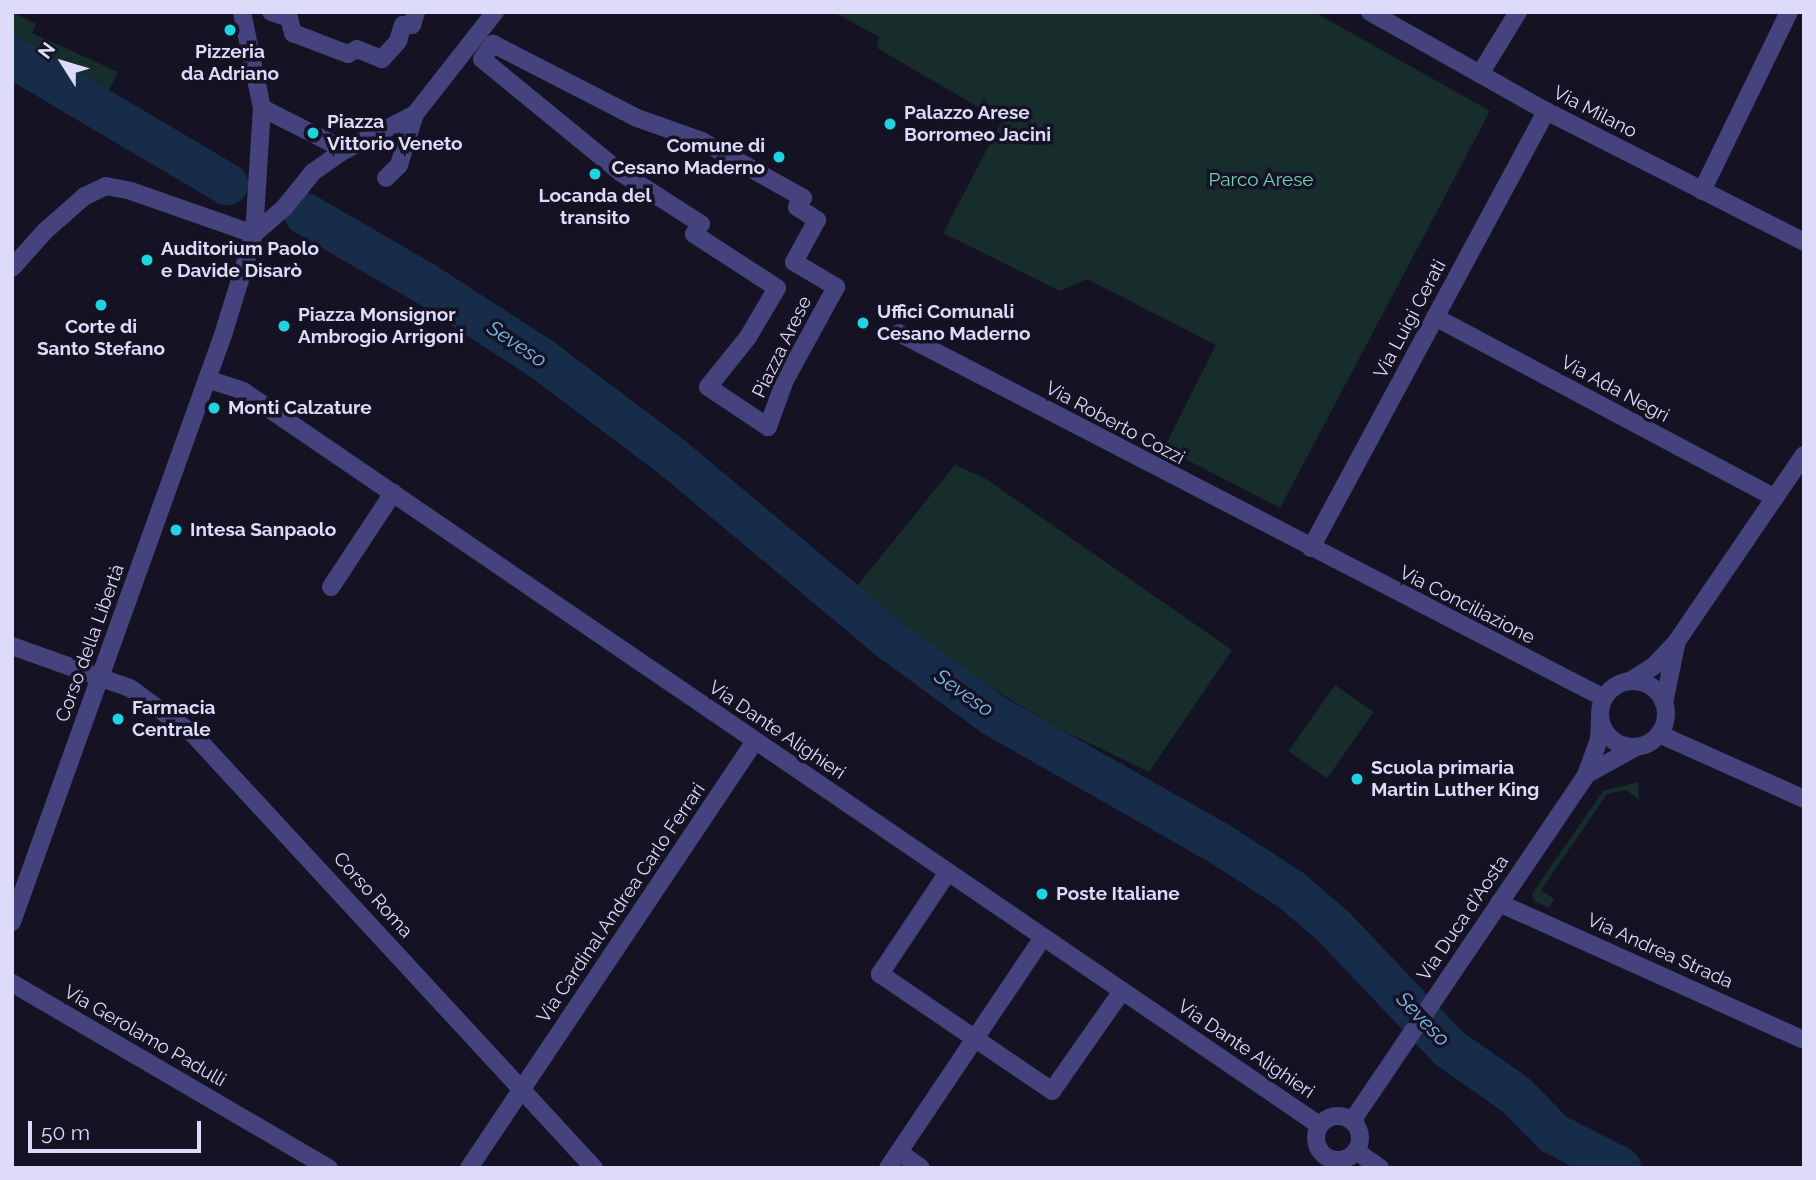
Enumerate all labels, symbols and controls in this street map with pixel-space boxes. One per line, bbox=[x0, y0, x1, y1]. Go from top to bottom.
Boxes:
marker: Pizzeria da Adriano bbox=[222, 22, 238, 38]
north arrow bbox=[28, 28, 98, 98]
text: N bbox=[33, 38, 59, 63]
place label: Pizzeria da Adriano bbox=[181, 41, 279, 85]
street label: Via Milano bbox=[1549, 81, 1641, 143]
place label: Palazzo Arese Borromeo Jacini bbox=[904, 102, 1052, 146]
place label: Piazza Vittorio Veneto bbox=[327, 111, 463, 155]
marker: Palazzo Arese Borromeo Jacini bbox=[882, 116, 898, 132]
marker: Piazza Vittorio Veneto bbox=[305, 125, 321, 141]
place label: Comune di Cesano Maderno bbox=[612, 135, 765, 179]
marker: Comune di Cesano Maderno bbox=[771, 149, 787, 165]
marker: Locanda del transito bbox=[587, 166, 603, 182]
park label: Parco Arese bbox=[1208, 169, 1314, 191]
place label: Locanda del transito bbox=[538, 185, 652, 229]
place label: Auditorium Paolo e Davide Disarò bbox=[161, 238, 319, 282]
marker: Auditorium Paolo e Davide Disarò bbox=[139, 252, 155, 268]
street label: Via Luigi Cerati bbox=[1369, 256, 1451, 382]
street label: Piazza Arese bbox=[747, 292, 817, 402]
marker: Corte di Santo Stefano bbox=[93, 297, 109, 313]
place label: Uffici Comunali Cesano Maderno bbox=[877, 301, 1030, 345]
place label: Piazza Monsignor Ambrogio Arrigoni bbox=[298, 304, 464, 348]
water label: Seveso bbox=[482, 315, 552, 373]
marker: Uffici Comunali Cesano Maderno bbox=[855, 315, 871, 331]
place label: Corte di Santo Stefano bbox=[37, 316, 165, 360]
marker: Piazza Monsignor Ambrogio Arrigoni bbox=[276, 318, 292, 334]
street label: Via Ada Negri bbox=[1557, 351, 1673, 427]
street label: Via Roberto Cozzi bbox=[1041, 377, 1189, 469]
place label: Monti Calzature bbox=[228, 397, 372, 419]
marker: Monti Calzature bbox=[206, 400, 222, 416]
place label: Intesa Sanpaolo bbox=[190, 519, 336, 541]
marker: Intesa Sanpaolo bbox=[168, 522, 184, 538]
street label: Corso della Libertà bbox=[51, 561, 129, 725]
street label: Via Conciliazione bbox=[1395, 561, 1539, 649]
water label: Seveso bbox=[930, 664, 998, 722]
street label: Via Dante Alighieri bbox=[704, 676, 850, 784]
place label: Farmacia Centrale bbox=[132, 697, 215, 741]
marker: Farmacia Centrale bbox=[110, 711, 126, 727]
place label: Scuola primaria Martin Luther King bbox=[1371, 757, 1540, 801]
marker: Scuola primaria Martin Luther King bbox=[1349, 771, 1365, 787]
street label: Via Cardinal Andrea Carlo Ferrari bbox=[532, 778, 710, 1028]
street label: Corso Roma bbox=[329, 847, 417, 943]
street label: Via Duca d'Aosta bbox=[1412, 851, 1514, 985]
place label: Poste Italiane bbox=[1056, 883, 1180, 905]
marker: Poste Italiane bbox=[1034, 886, 1050, 902]
street label: Via Andrea Strada bbox=[1583, 909, 1737, 993]
street label: Via Gerolamo Padulli bbox=[60, 980, 230, 1092]
water label: Seveso bbox=[1391, 986, 1455, 1052]
street label: Via Dante Alighieri bbox=[1173, 995, 1319, 1103]
scale bar bbox=[32, 1106, 205, 1150]
text: 50 m bbox=[41, 1120, 90, 1145]

